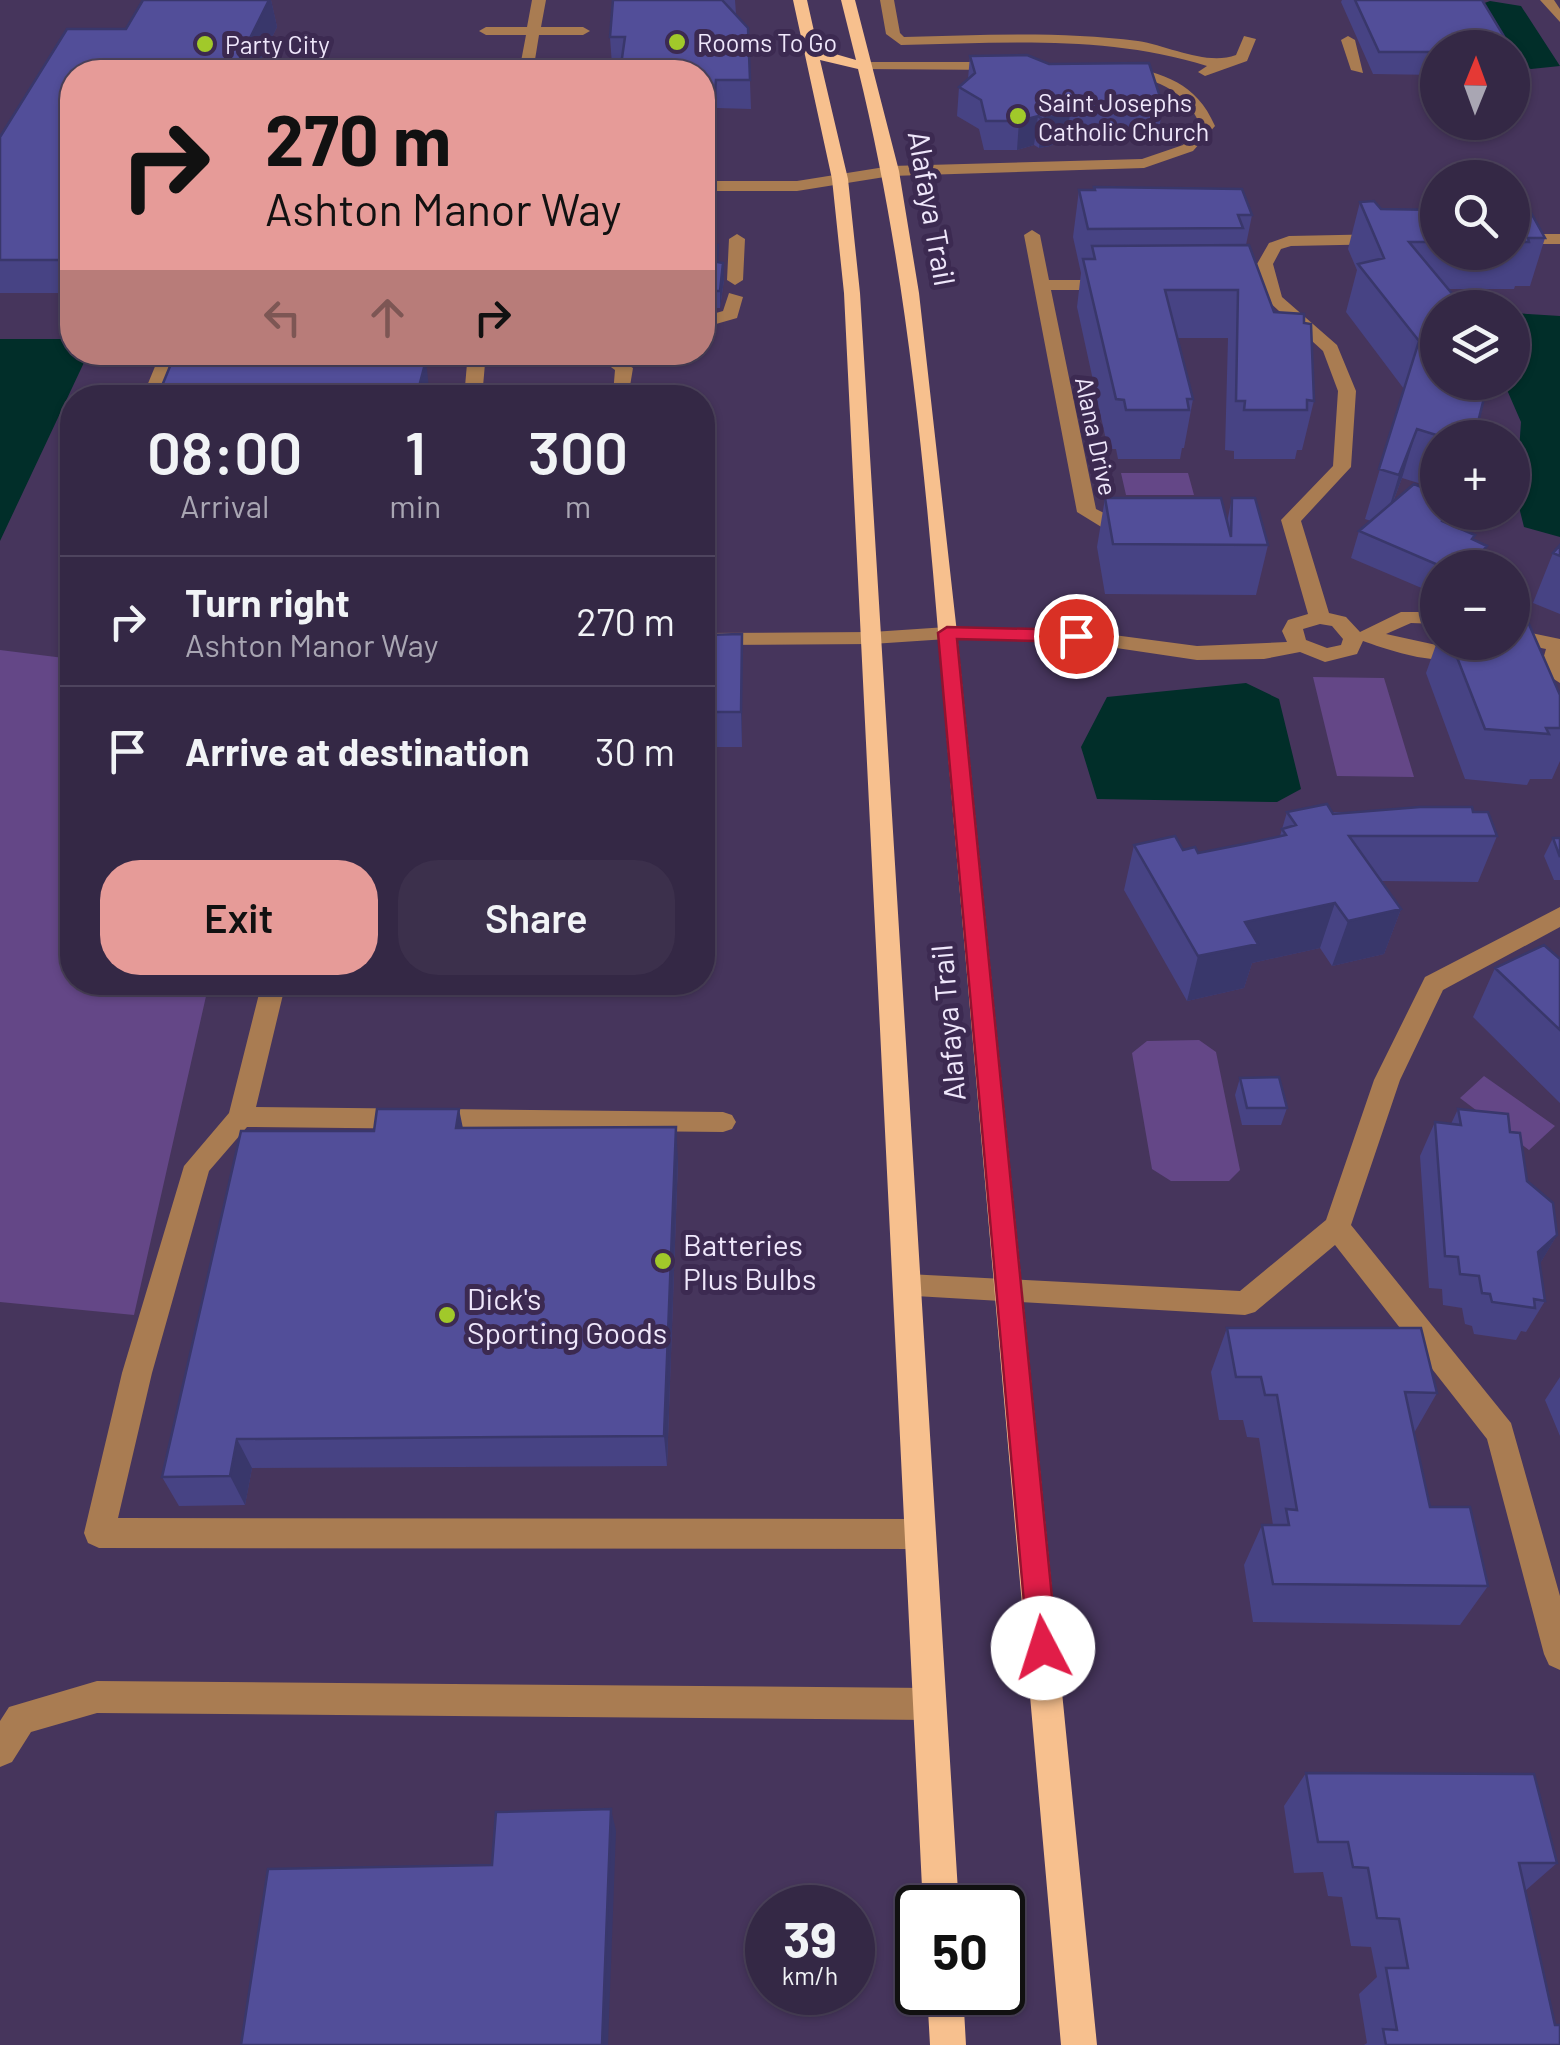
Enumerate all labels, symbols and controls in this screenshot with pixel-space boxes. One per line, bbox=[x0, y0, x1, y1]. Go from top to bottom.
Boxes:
place label: Rooms To Go bbox=[697, 27, 837, 57]
place label: Party City bbox=[225, 29, 330, 59]
north arrow bbox=[1420, 30, 1530, 140]
map controls bbox=[1420, 30, 1530, 660]
marker: Rooms To Go bbox=[666, 31, 688, 53]
marker: Party City bbox=[194, 33, 216, 55]
place label: Saint Josephs Catholic Church bbox=[1038, 87, 1209, 146]
text: 270 m bbox=[265, 96, 451, 180]
icon: right bbox=[100, 100, 230, 230]
marker: Saint Josephs Catholic Church bbox=[1007, 105, 1029, 127]
street label: Alafaya Trail bbox=[902, 128, 964, 288]
button: search bbox=[1420, 160, 1530, 270]
text: Ashton Manor Way bbox=[265, 181, 622, 235]
icon: left bbox=[255, 290, 310, 345]
icon: ahead bbox=[360, 290, 415, 345]
icon: right bbox=[465, 290, 520, 345]
button: layers bbox=[1420, 290, 1530, 400]
street label: Alana Drive bbox=[1070, 374, 1124, 498]
text: 08:00 bbox=[147, 415, 302, 487]
text: 1 bbox=[405, 415, 426, 487]
text: 300 bbox=[528, 415, 628, 487]
button: + bbox=[1420, 420, 1530, 530]
text: Arrival bbox=[180, 486, 269, 524]
text: min bbox=[389, 486, 441, 524]
text: m bbox=[565, 486, 591, 524]
button: − bbox=[1420, 550, 1530, 660]
text: Turn right bbox=[185, 579, 350, 625]
icon: right bbox=[100, 594, 155, 649]
pin bbox=[1034, 594, 1119, 679]
text: 270 m bbox=[576, 598, 675, 644]
icon: arrive bbox=[1049, 609, 1104, 664]
text: Ashton Manor Way bbox=[185, 625, 439, 663]
icon: arrive bbox=[100, 724, 155, 779]
text: Arrive at destination bbox=[185, 728, 530, 774]
text: 30 m bbox=[595, 728, 675, 774]
button: Exit bbox=[100, 860, 378, 975]
button: Share bbox=[398, 860, 675, 975]
street label: Alafaya Trail bbox=[922, 943, 972, 1103]
place label: Batteries Plus Bulbs bbox=[683, 1226, 816, 1296]
marker: Batteries Plus Bulbs bbox=[652, 1250, 674, 1272]
place label: Dick's Sporting Goods bbox=[467, 1280, 667, 1350]
marker: Dick's Sporting Goods bbox=[436, 1304, 458, 1326]
position arrow bbox=[991, 1596, 1095, 1700]
speed limit sign: 50 bbox=[895, 1885, 1025, 2015]
text: 39 bbox=[783, 1908, 837, 1968]
text: km/h bbox=[782, 1960, 838, 1990]

